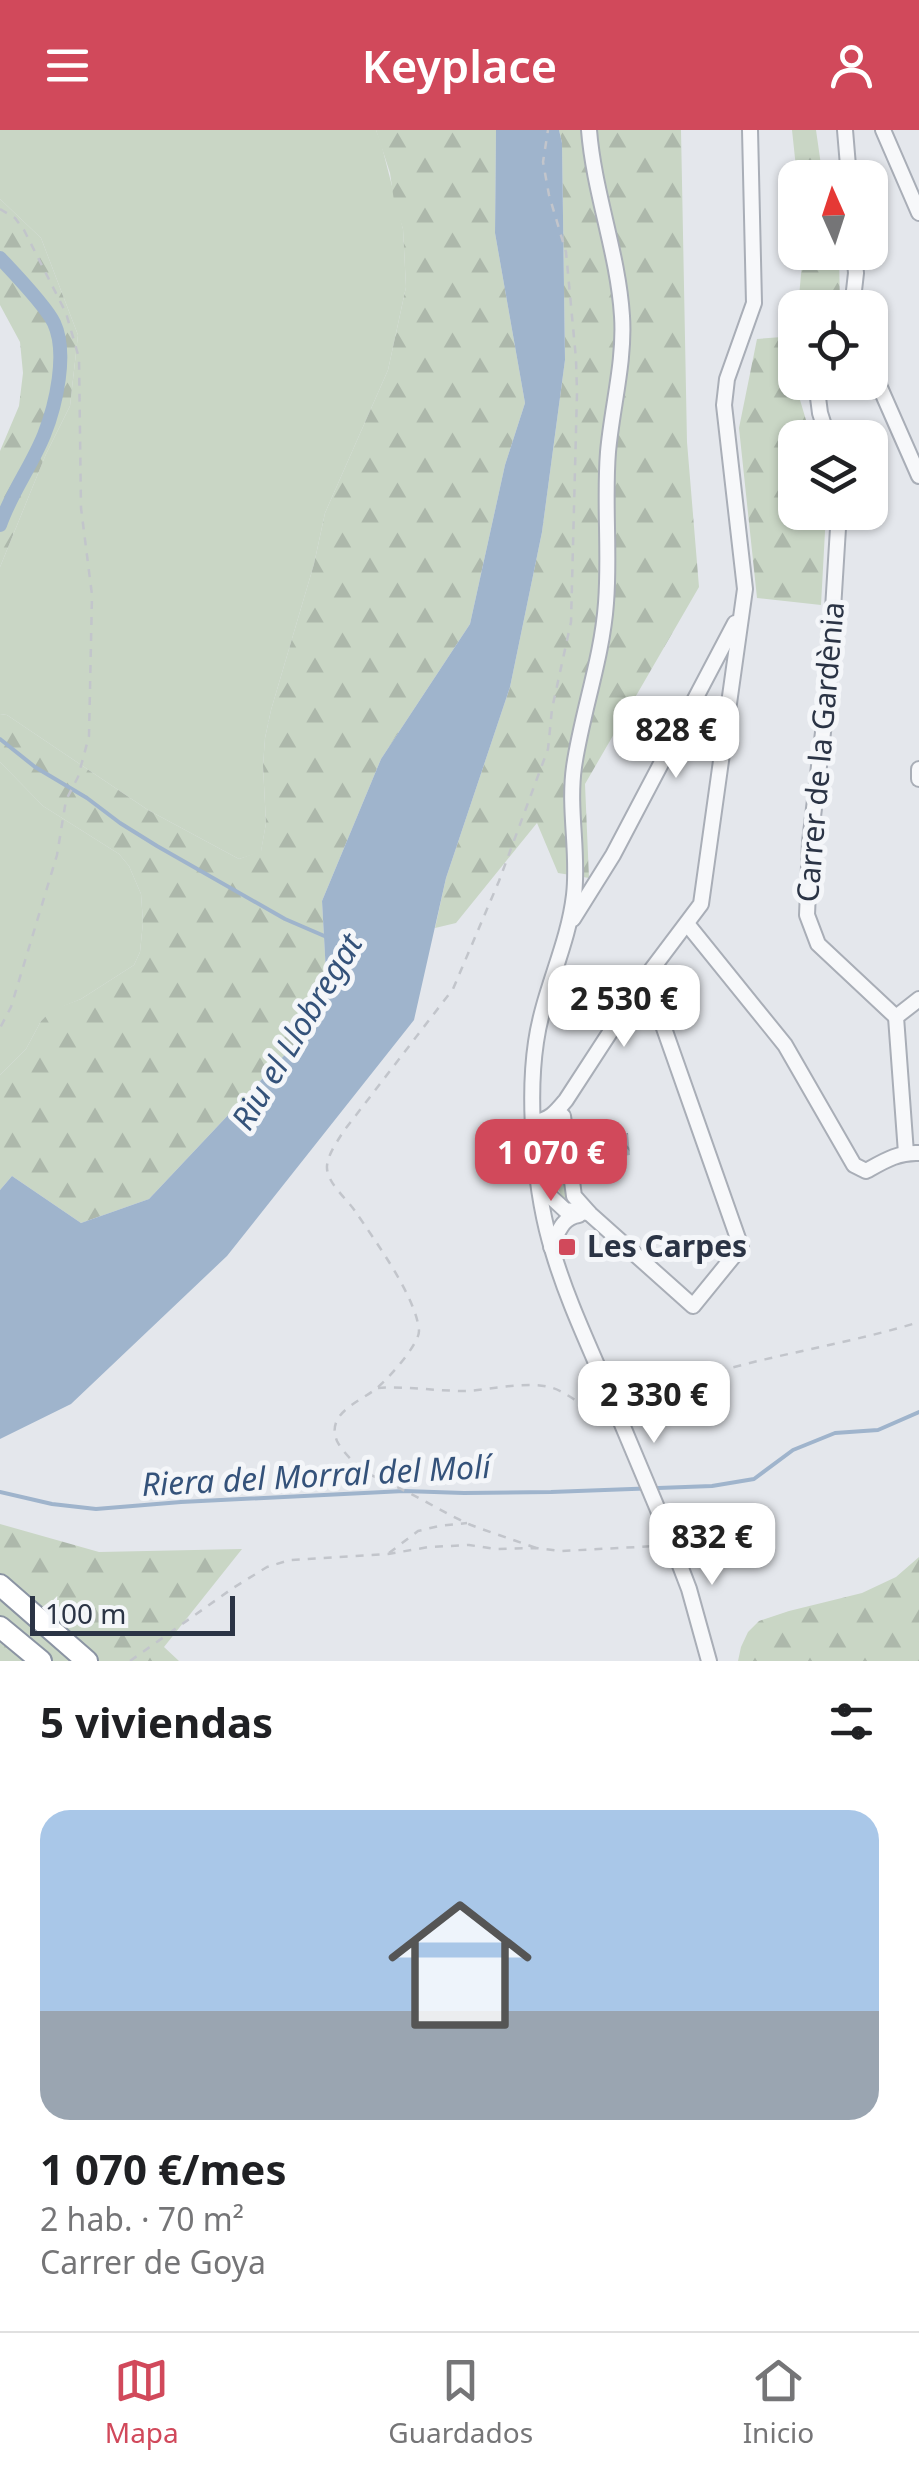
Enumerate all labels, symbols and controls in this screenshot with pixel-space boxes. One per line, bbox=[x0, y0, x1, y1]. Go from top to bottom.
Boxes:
text: Keyplace bbox=[362, 35, 557, 96]
icon: menu bbox=[40, 38, 95, 93]
icon: person bbox=[824, 38, 879, 93]
north arrow bbox=[778, 160, 888, 270]
map controls bbox=[778, 160, 888, 530]
button: locate bbox=[778, 290, 888, 400]
button: layers bbox=[778, 420, 888, 530]
street label: Carrer de la Gardènia bbox=[786, 600, 853, 904]
pin: 828 € bbox=[606, 696, 746, 781]
text: 828 € bbox=[635, 707, 717, 750]
water label: Riu el Llobregat bbox=[220, 924, 372, 1137]
pin: 2 530 € bbox=[532, 965, 716, 1050]
text: 2 530 € bbox=[570, 976, 678, 1019]
pin: 1 070 € bbox=[459, 1119, 643, 1204]
text: 1 070 € bbox=[497, 1130, 605, 1173]
place label: Les Carpes bbox=[587, 1225, 747, 1266]
marker: Les Carpes bbox=[556, 1236, 578, 1258]
pin: 2 330 € bbox=[562, 1361, 746, 1446]
text: 2 330 € bbox=[600, 1372, 708, 1415]
water label: Riera del Morral del Molí bbox=[140, 1444, 495, 1505]
pin: 832 € bbox=[642, 1503, 782, 1588]
text: 832 € bbox=[671, 1514, 753, 1557]
scale bar bbox=[30, 1591, 235, 1636]
text: 100 m bbox=[45, 1594, 127, 1632]
text: 5 viviendas bbox=[40, 1693, 273, 1750]
icon: filters bbox=[824, 1694, 879, 1749]
icon: home bbox=[370, 1875, 550, 2055]
text: 1 070 €/mes bbox=[40, 2140, 287, 2197]
text: 2 hab. · 70 m² bbox=[40, 2197, 244, 2240]
text: Carrer de Goya bbox=[40, 2240, 266, 2283]
tab: Mapa bbox=[105, 2353, 179, 2451]
tab: Guardados bbox=[388, 2353, 533, 2451]
tab: Inicio bbox=[743, 2353, 814, 2451]

